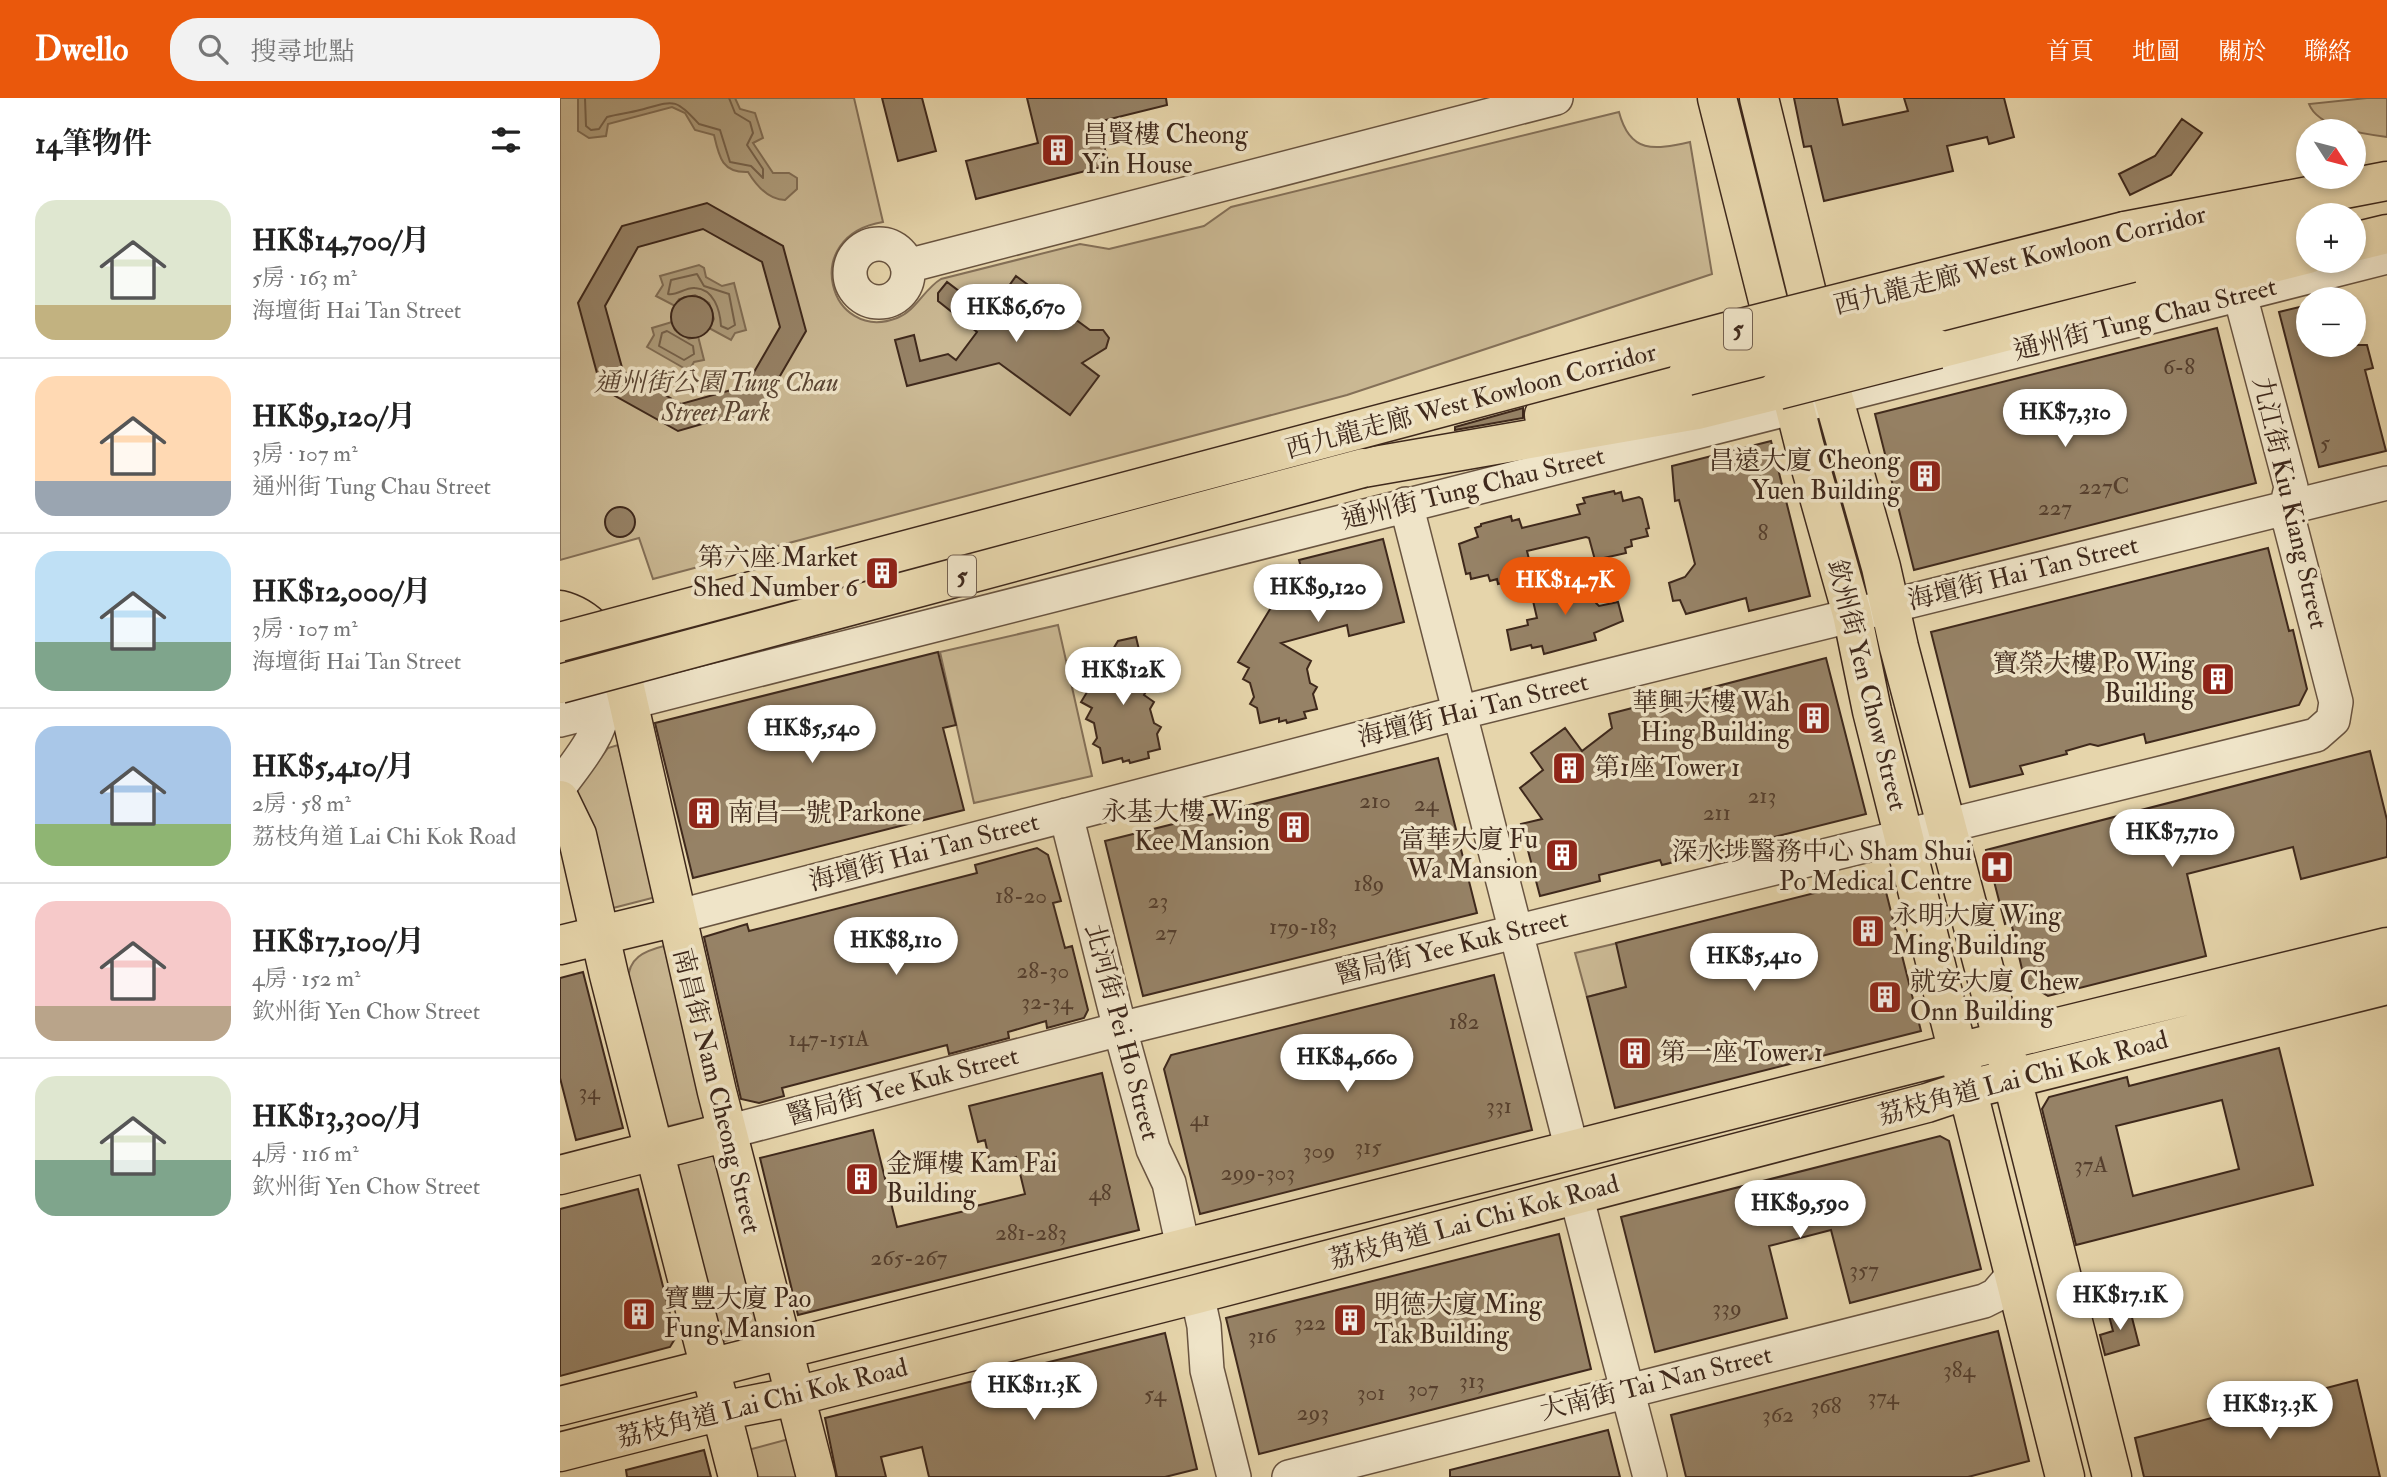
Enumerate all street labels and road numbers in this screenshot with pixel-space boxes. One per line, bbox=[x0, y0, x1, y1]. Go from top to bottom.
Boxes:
street label: 西九龍走廊 West Kowloon Corridor bbox=[1831, 198, 2210, 322]
street label: 通州街 Tung Chau Street bbox=[2010, 271, 2280, 367]
road number: 5 bbox=[1724, 308, 1752, 350]
street label: 西九龍走廊 West Kowloon Corridor bbox=[1282, 336, 1660, 466]
street label: 九江街 Kiu Kiang Street bbox=[2245, 374, 2335, 632]
street label: 通州街 Tung Chau Street bbox=[1338, 440, 1608, 536]
street label: 海壇街 Hai Tan Street bbox=[1904, 529, 2142, 617]
road number: 5 bbox=[948, 556, 976, 597]
street label: 欽州街 Yen Chow Street bbox=[1820, 556, 1914, 814]
street label: 海壇街 Hai Tan Street bbox=[1354, 666, 1592, 754]
street label: 海壇街 Hai Tan Street bbox=[806, 806, 1042, 898]
street label: 醫局街 Yee Kuk Street bbox=[1333, 903, 1571, 991]
street label: 北河街 Pei Ho Street bbox=[1078, 920, 1166, 1144]
street label: 南昌街 Nam Cheong Street bbox=[666, 945, 768, 1237]
street label: 荔枝角道 Lai Chi Kok Road bbox=[1875, 1024, 2172, 1132]
street label: 醫局街 Yee Kuk Street bbox=[784, 1040, 1022, 1132]
street label: 荔枝角道 Lai Chi Kok Road bbox=[1326, 1168, 1623, 1276]
street label: 大南街 Tai Nan Street bbox=[1537, 1339, 1775, 1427]
street label: 荔枝角道 Lai Chi Kok Road bbox=[613, 1351, 911, 1455]

